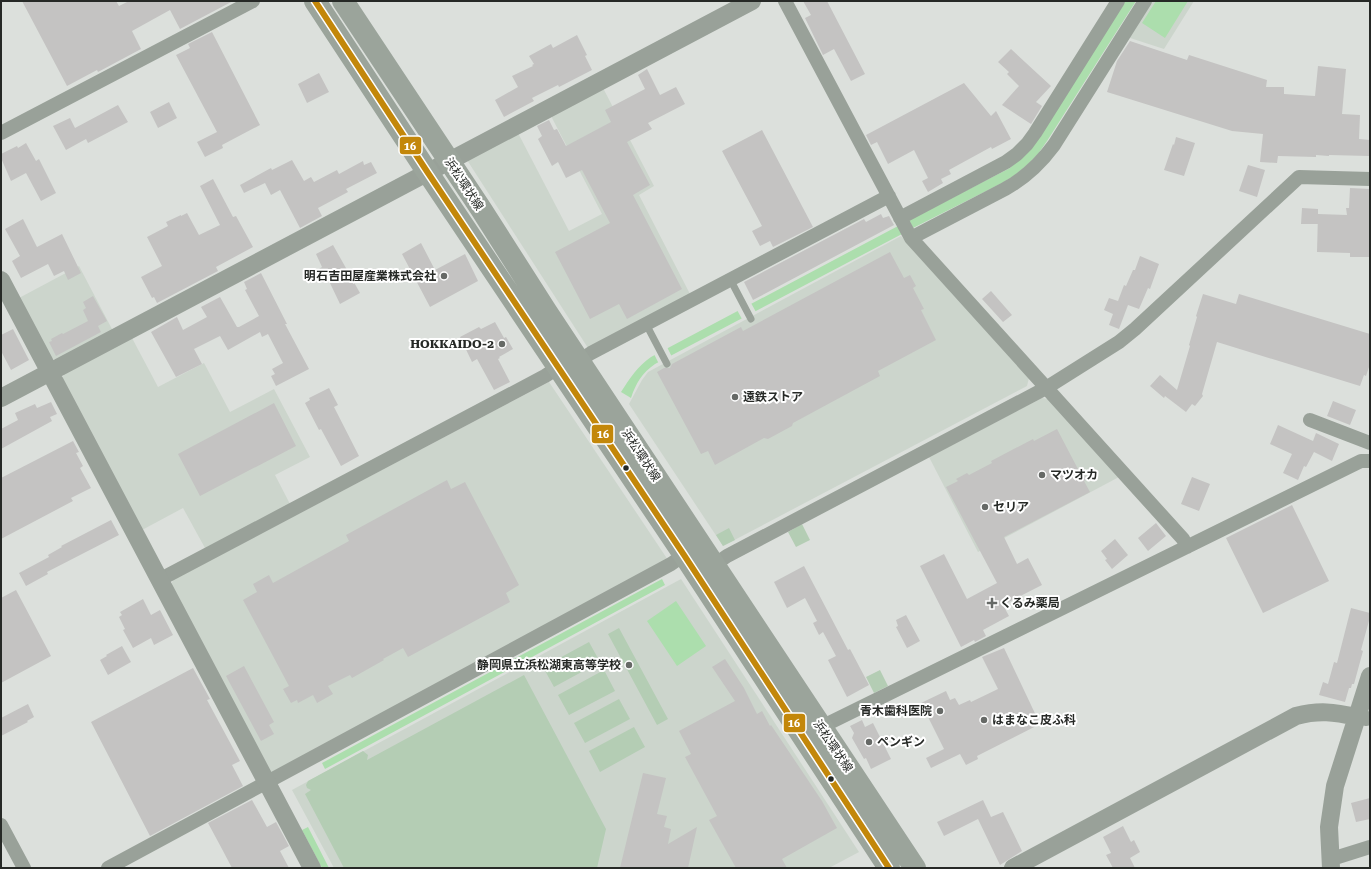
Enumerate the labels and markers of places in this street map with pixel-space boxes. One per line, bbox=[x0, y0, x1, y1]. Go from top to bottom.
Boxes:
place label: 明石吉田屋産業株式会社 bbox=[304, 269, 436, 283]
marker: 明石吉田屋産業株式会社 bbox=[439, 271, 449, 281]
place label: HOKKAIDO-2 bbox=[410, 337, 494, 351]
marker: HOKKAIDO-2 bbox=[497, 339, 507, 349]
place label: 遠鉄ストア bbox=[743, 390, 803, 404]
marker: 遠鉄ストア bbox=[730, 392, 740, 402]
unlabelled marker bbox=[621, 463, 631, 473]
place label: マツオカ bbox=[1050, 468, 1098, 482]
marker: マツオカ bbox=[1037, 470, 1047, 480]
place label: セリア bbox=[993, 500, 1029, 514]
marker: セリア bbox=[980, 502, 990, 512]
place label: くるみ薬局 bbox=[1000, 596, 1060, 610]
marker: くるみ薬局 bbox=[987, 598, 997, 608]
place label: 静岡県立浜松湖東高等学校 bbox=[477, 658, 621, 672]
marker: 静岡県立浜松湖東高等学校 bbox=[624, 660, 634, 670]
place label: 青木歯科医院 bbox=[860, 704, 932, 718]
marker: 青木歯科医院 bbox=[935, 706, 945, 716]
place label: はまなこ皮ふ科 bbox=[992, 713, 1076, 727]
marker: はまなこ皮ふ科 bbox=[979, 715, 989, 725]
place label: ペンギン bbox=[877, 735, 925, 749]
marker: ペンギン bbox=[864, 737, 874, 747]
unlabelled marker bbox=[826, 774, 836, 784]

